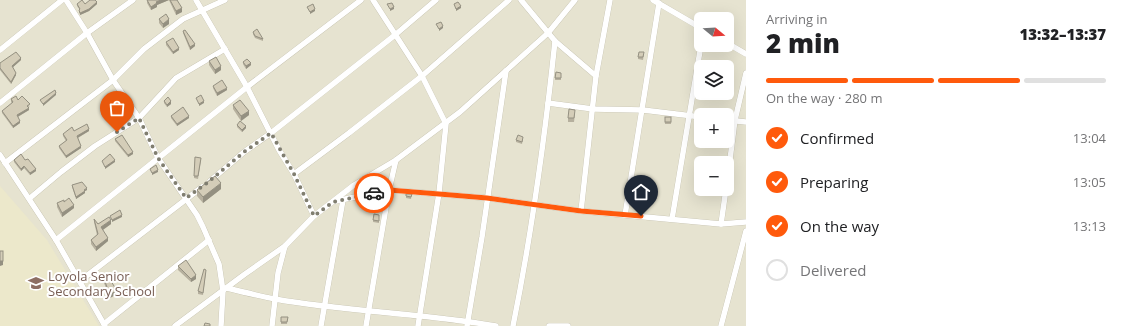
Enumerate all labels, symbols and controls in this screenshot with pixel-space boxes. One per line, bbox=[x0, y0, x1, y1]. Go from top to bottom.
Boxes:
text: Arriving in bbox=[766, 10, 828, 28]
north arrow bbox=[694, 12, 734, 52]
map controls bbox=[694, 12, 734, 196]
text: 13:32–13:37 bbox=[1020, 24, 1106, 44]
text: 2 min bbox=[766, 25, 840, 61]
button: layers bbox=[694, 60, 734, 100]
text: On the way · 280 m bbox=[766, 89, 882, 107]
pin bbox=[100, 91, 134, 132]
icon: bag bbox=[106, 97, 128, 119]
button: + bbox=[694, 108, 734, 148]
icon: check bbox=[766, 127, 788, 149]
text: Confirmed bbox=[800, 128, 874, 148]
text: 13:04 bbox=[1073, 129, 1106, 147]
button: − bbox=[694, 156, 734, 196]
icon: check bbox=[766, 171, 788, 193]
text: Preparing bbox=[800, 172, 868, 192]
courier bbox=[354, 173, 394, 213]
text: 13:05 bbox=[1073, 173, 1106, 191]
pin bbox=[624, 175, 658, 216]
icon: home bbox=[630, 181, 652, 203]
icon: car bbox=[363, 182, 385, 204]
icon: check bbox=[766, 215, 788, 237]
text: On the way bbox=[800, 216, 879, 236]
text: 13:13 bbox=[1073, 217, 1106, 235]
text: Delivered bbox=[800, 260, 867, 280]
place label: Loyola Senior Secondary School bbox=[48, 267, 155, 300]
school or university icon: Loyola Senior Secondary School bbox=[27, 274, 45, 292]

